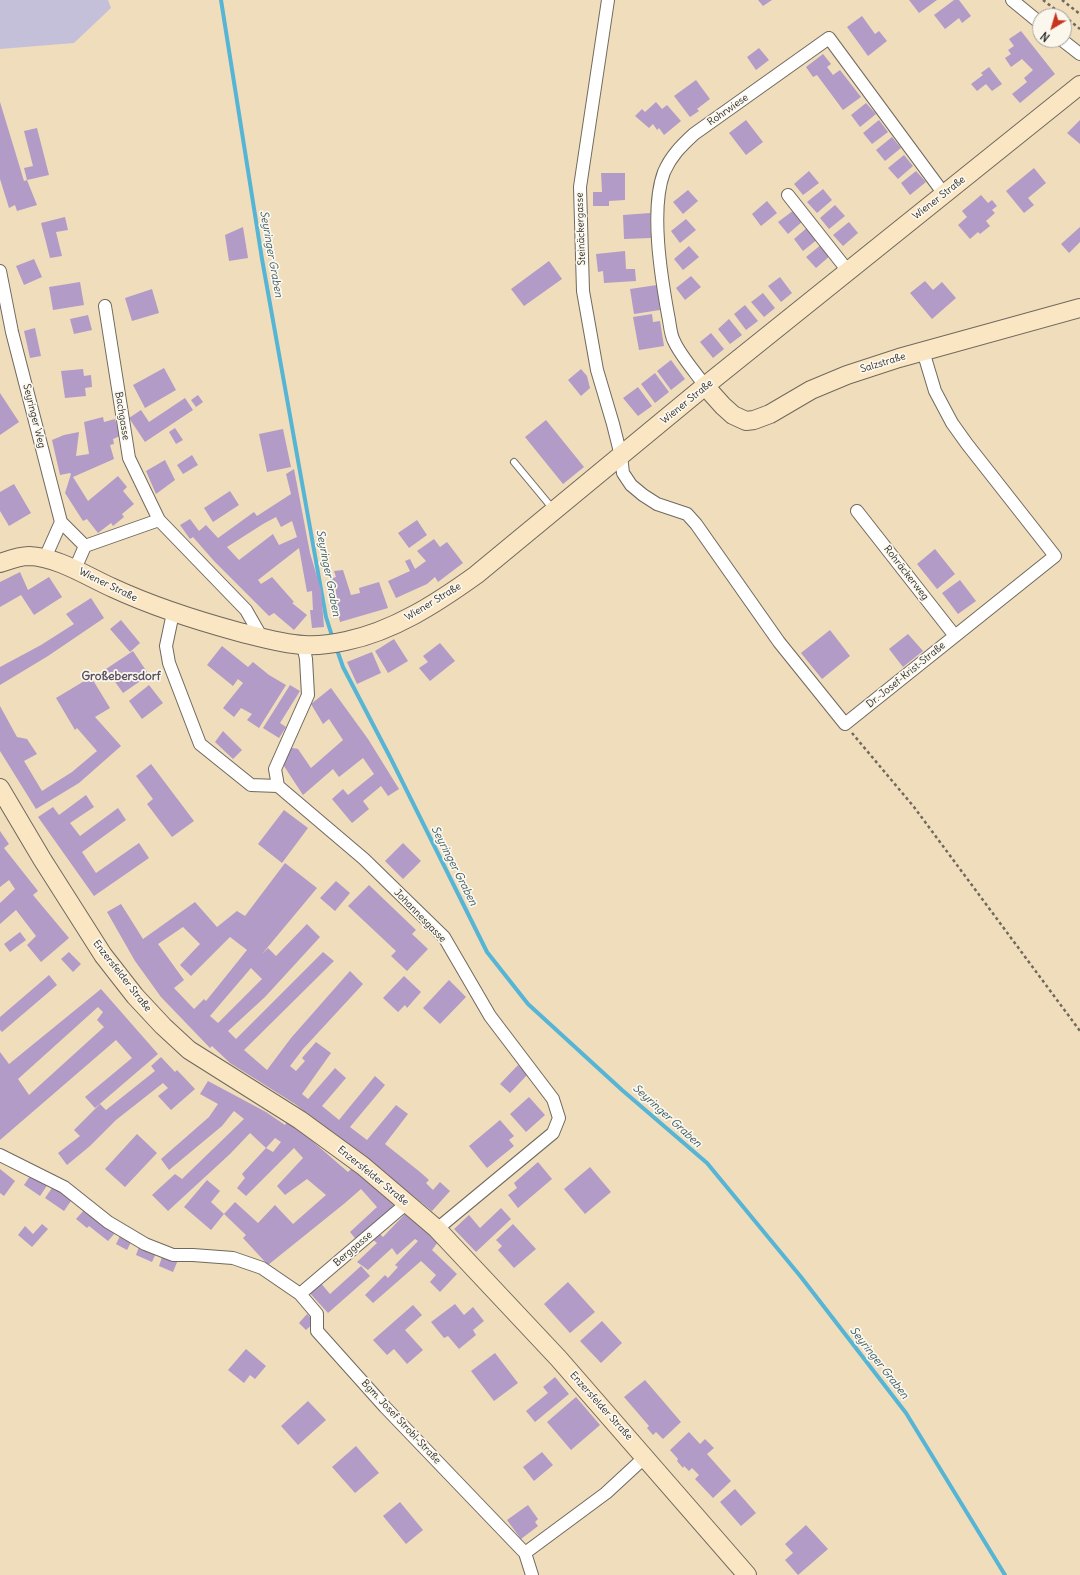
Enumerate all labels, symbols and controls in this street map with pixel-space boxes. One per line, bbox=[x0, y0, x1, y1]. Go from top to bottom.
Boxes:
north arrow bbox=[1032, 8, 1072, 48]
text: N bbox=[1038, 29, 1053, 45]
street label: Rohrwiese bbox=[705, 92, 751, 128]
street label: Wiener Straße bbox=[910, 174, 968, 222]
street label: Steinäckergasse bbox=[574, 192, 588, 266]
water label: Seyringer Graben bbox=[257, 210, 285, 298]
street label: Salzstraße bbox=[859, 350, 907, 376]
street label: Wiener Straße bbox=[658, 377, 716, 427]
street label: Seyringer Weg bbox=[20, 383, 48, 449]
street label: Bachgasse bbox=[112, 391, 132, 441]
water label: Seyringer Graben bbox=[313, 529, 343, 617]
street label: Rohräckerweg bbox=[881, 543, 931, 603]
street label: Wiener Straße bbox=[77, 566, 139, 604]
street label: Wiener Straße bbox=[403, 580, 463, 624]
street label: Dr.-Josef-Krist-Straße bbox=[864, 640, 948, 710]
district label: Großebersdorf bbox=[81, 670, 161, 684]
water label: Seyringer Graben bbox=[428, 824, 480, 908]
street label: Johannesgasse bbox=[392, 887, 448, 945]
street label: Enzersfelder Straße bbox=[90, 938, 154, 1014]
water label: Seyringer Graben bbox=[630, 1082, 704, 1150]
street label: Enzersfelder Straße bbox=[335, 1144, 411, 1208]
street label: Berggasse bbox=[331, 1229, 375, 1269]
water label: Seyringer Graben bbox=[847, 1324, 911, 1402]
street label: Enzersfelder Straße bbox=[567, 1369, 635, 1443]
street label: Bgm. Josef Strobl-Straße bbox=[359, 1377, 443, 1467]

